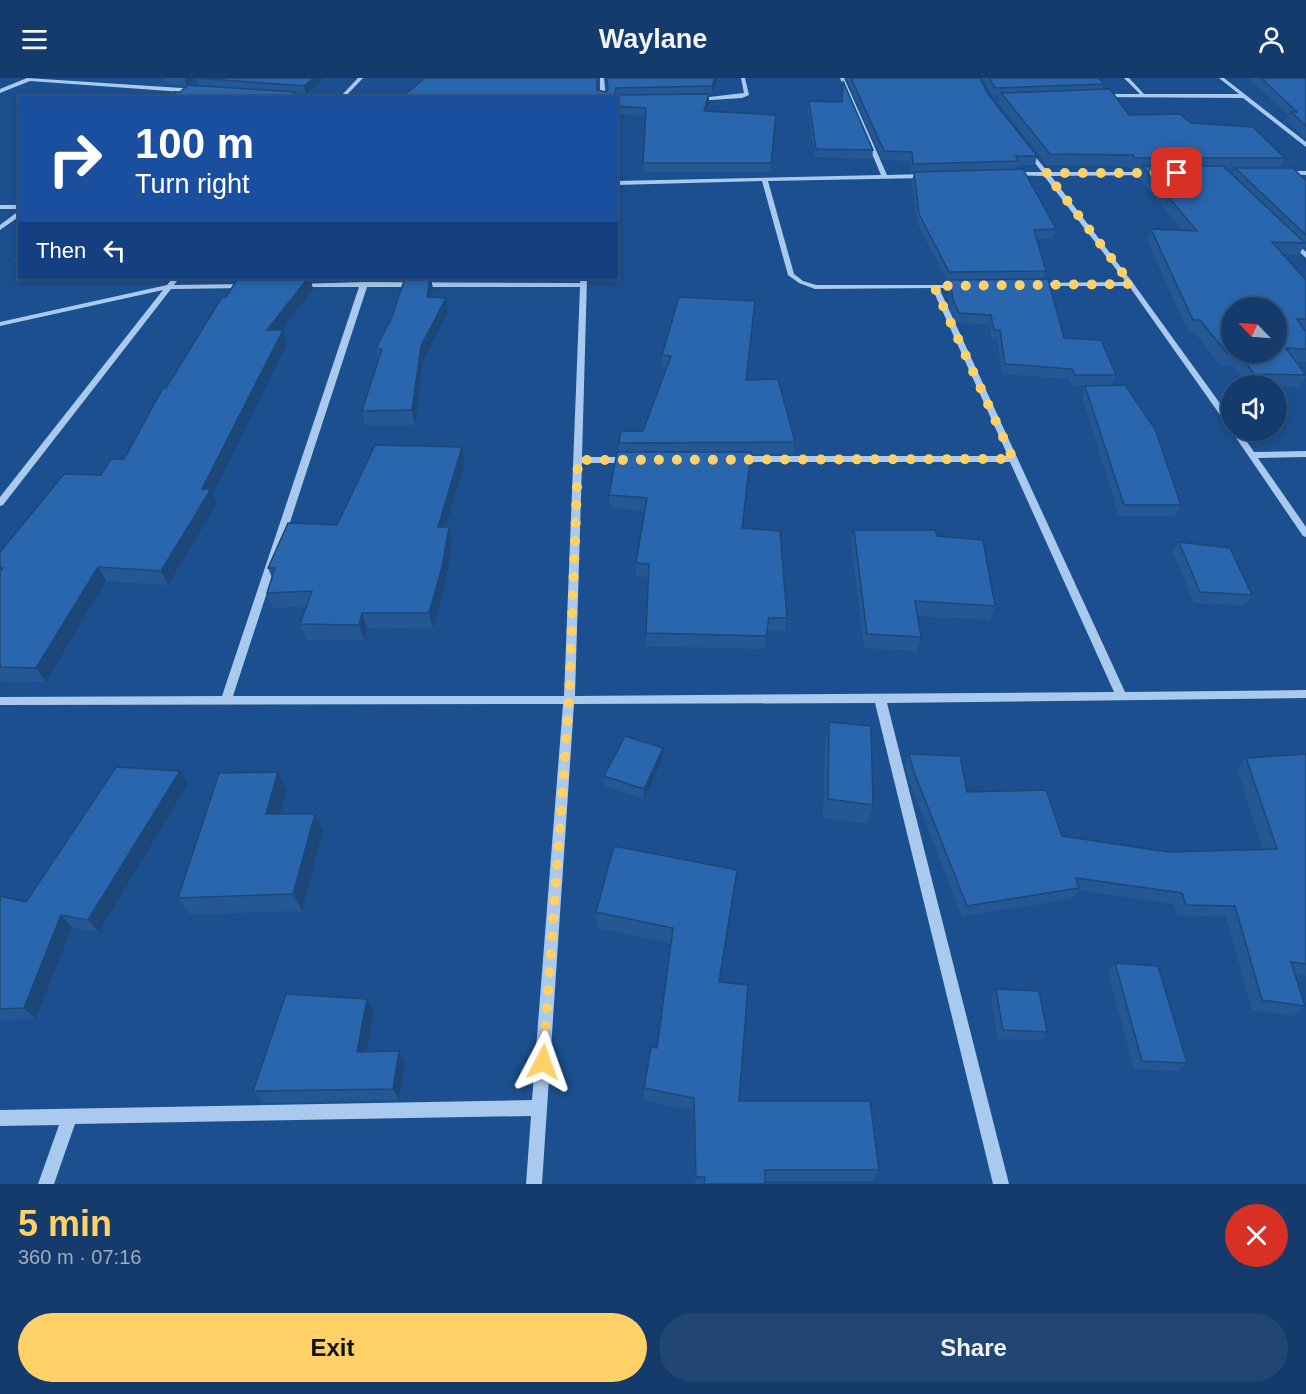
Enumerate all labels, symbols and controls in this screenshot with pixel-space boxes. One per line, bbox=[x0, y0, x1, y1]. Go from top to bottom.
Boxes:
icon: menu bbox=[18, 23, 51, 56]
icon: person bbox=[1255, 23, 1288, 56]
text: Waylane bbox=[599, 24, 707, 54]
icon: right bbox=[36, 120, 114, 198]
text: 100 m bbox=[135, 120, 254, 167]
pin bbox=[1151, 147, 1202, 198]
icon: arrive bbox=[1160, 156, 1193, 189]
text: Turn right bbox=[135, 169, 250, 199]
icon: left bbox=[98, 234, 131, 267]
text: Then bbox=[36, 238, 86, 263]
north arrow bbox=[1221, 297, 1287, 363]
map controls bbox=[1221, 297, 1287, 441]
button: sound bbox=[1221, 375, 1287, 441]
position arrow bbox=[511, 1030, 575, 1094]
text: 5 min bbox=[18, 1203, 112, 1244]
button: close bbox=[1225, 1204, 1288, 1267]
text: 360 m · 07:16 bbox=[18, 1246, 141, 1268]
button: Exit bbox=[18, 1313, 647, 1382]
button: Share bbox=[659, 1313, 1288, 1382]

